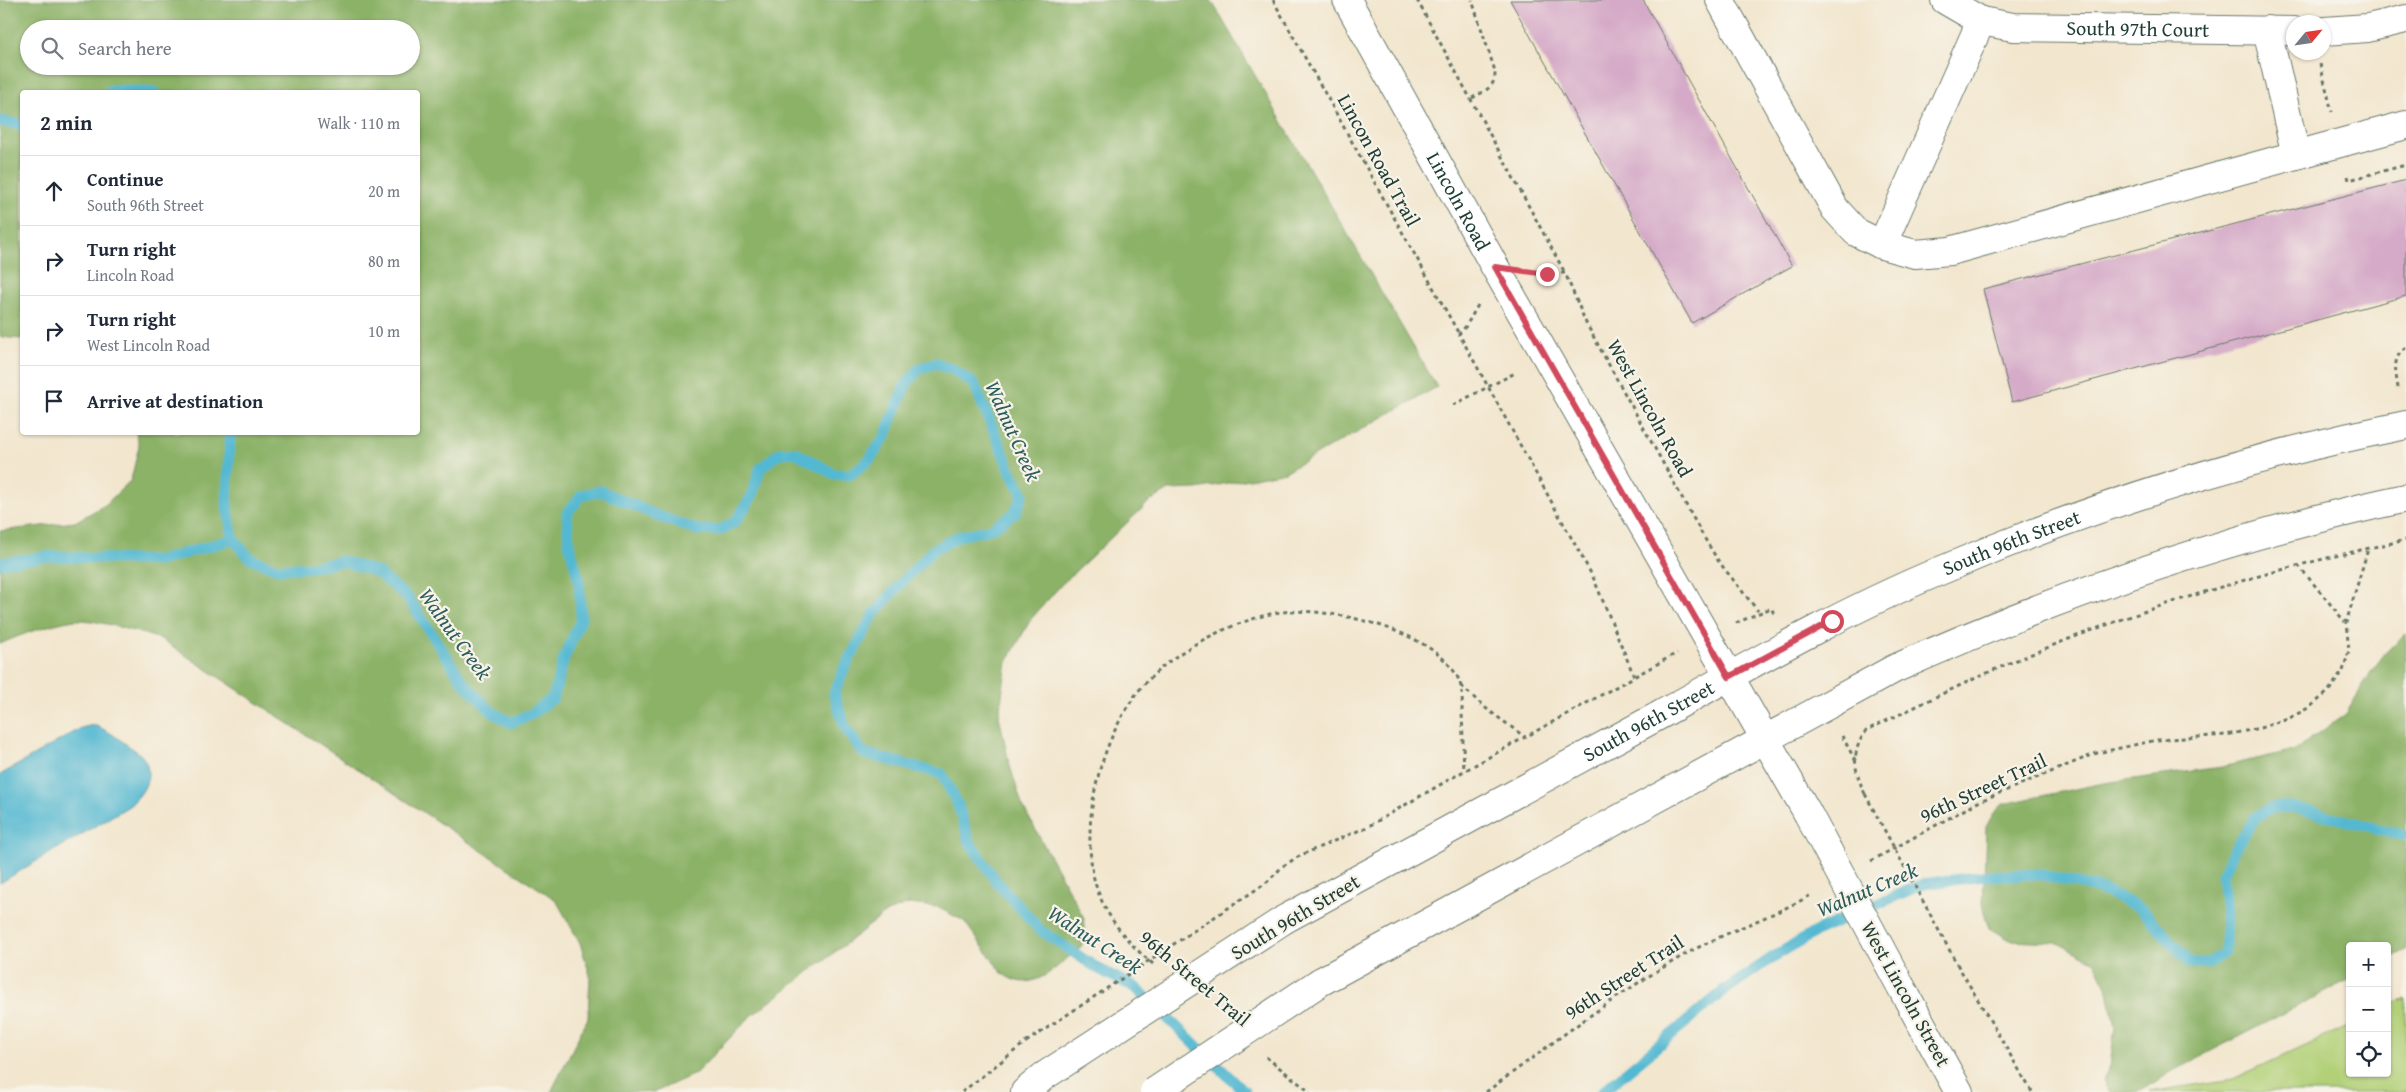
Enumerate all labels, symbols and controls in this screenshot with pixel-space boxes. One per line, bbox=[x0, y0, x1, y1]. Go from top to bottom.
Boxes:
street label: South 97th Court bbox=[2066, 13, 2209, 44]
north arrow bbox=[2286, 15, 2331, 60]
search box bbox=[20, 20, 420, 75]
icon: search bbox=[38, 34, 66, 62]
text: Search here bbox=[78, 34, 172, 62]
street label: Lincon Road Trail bbox=[1331, 88, 1428, 232]
text: 2 min bbox=[40, 107, 92, 138]
text: Walk · 110 m bbox=[317, 111, 400, 135]
street label: Lincoln Road bbox=[1420, 146, 1498, 256]
text: Continue bbox=[87, 165, 164, 193]
icon: ahead bbox=[40, 177, 68, 205]
text: 20 m bbox=[368, 179, 400, 203]
text: South 96th Street bbox=[87, 193, 204, 217]
text: Turn right bbox=[87, 235, 176, 263]
icon: right bbox=[40, 247, 68, 275]
text: 80 m bbox=[368, 249, 400, 273]
text: Lincoln Road bbox=[87, 263, 174, 287]
route end bbox=[1536, 263, 1559, 286]
text: Turn right bbox=[87, 305, 176, 333]
icon: right bbox=[40, 317, 68, 345]
text: 10 m bbox=[368, 319, 400, 343]
text: West Lincoln Road bbox=[87, 333, 210, 357]
street label: West Lincoln Road bbox=[1600, 333, 1701, 482]
water label: Walnut Creek bbox=[978, 376, 1050, 486]
icon: arrive bbox=[40, 387, 68, 415]
text: Arrive at destination bbox=[87, 387, 263, 415]
street label: South 96th Street bbox=[1938, 502, 2084, 582]
water label: Walnut Creek bbox=[411, 581, 500, 686]
route start bbox=[1821, 610, 1844, 633]
street label: South 96th Street bbox=[1577, 673, 1719, 768]
street label: 96th Street Trail bbox=[1915, 745, 2051, 830]
water label: Walnut Creek bbox=[1812, 854, 1922, 925]
street label: South 96th Street bbox=[1225, 867, 1365, 967]
water label: Walnut Creek bbox=[1042, 897, 1149, 982]
street label: West Lincoln Street bbox=[1854, 916, 1959, 1072]
street label: 96th Street Trail bbox=[1134, 923, 1257, 1033]
street label: 96th Street Trail bbox=[1558, 927, 1689, 1026]
map controls bbox=[2346, 942, 2391, 1077]
button: + bbox=[2346, 942, 2391, 987]
button: − bbox=[2346, 987, 2391, 1032]
button: locate bbox=[2346, 1032, 2391, 1077]

